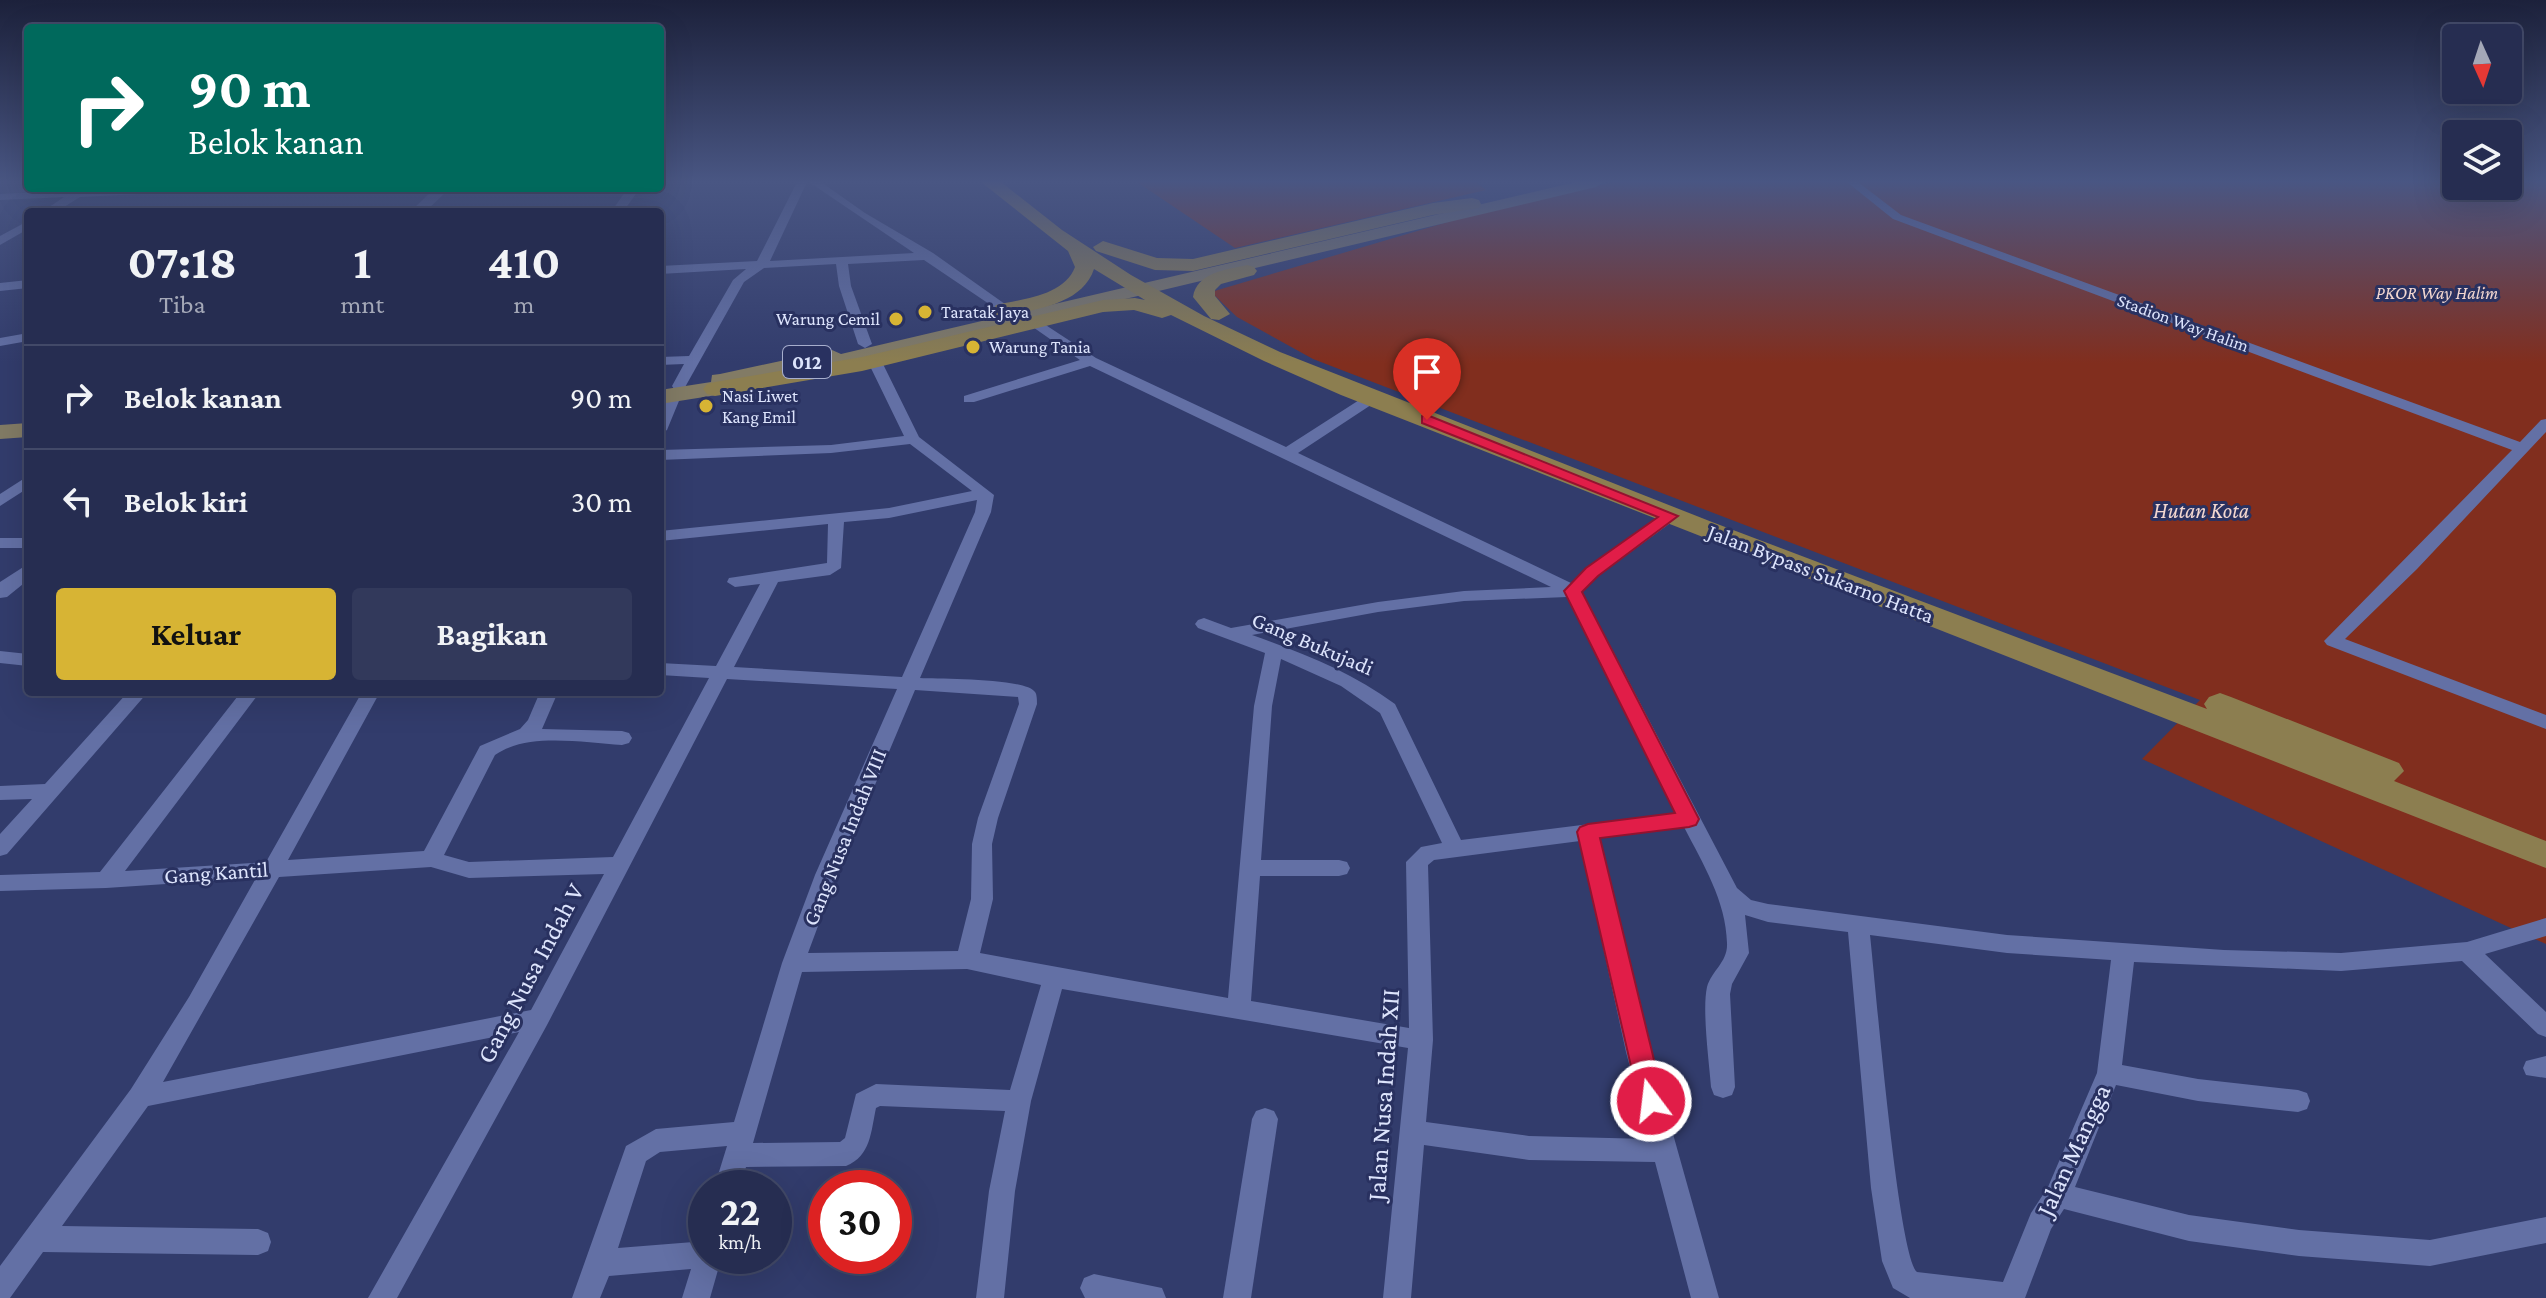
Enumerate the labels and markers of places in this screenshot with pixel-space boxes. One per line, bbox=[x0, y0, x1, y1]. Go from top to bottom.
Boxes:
place label: Taratak Jaya bbox=[941, 302, 1029, 322]
marker: Taratak Jaya bbox=[916, 303, 934, 321]
place label: Warung Cemil bbox=[776, 309, 880, 329]
marker: Warung Cemil bbox=[887, 310, 905, 328]
place label: Warung Tania bbox=[989, 337, 1091, 357]
marker: Warung Tania bbox=[964, 338, 982, 356]
pin bbox=[1393, 338, 1461, 420]
place label: Nasi Liwet Kang Emil bbox=[722, 386, 799, 427]
marker: Nasi Liwet Kang Emil bbox=[697, 397, 715, 415]

